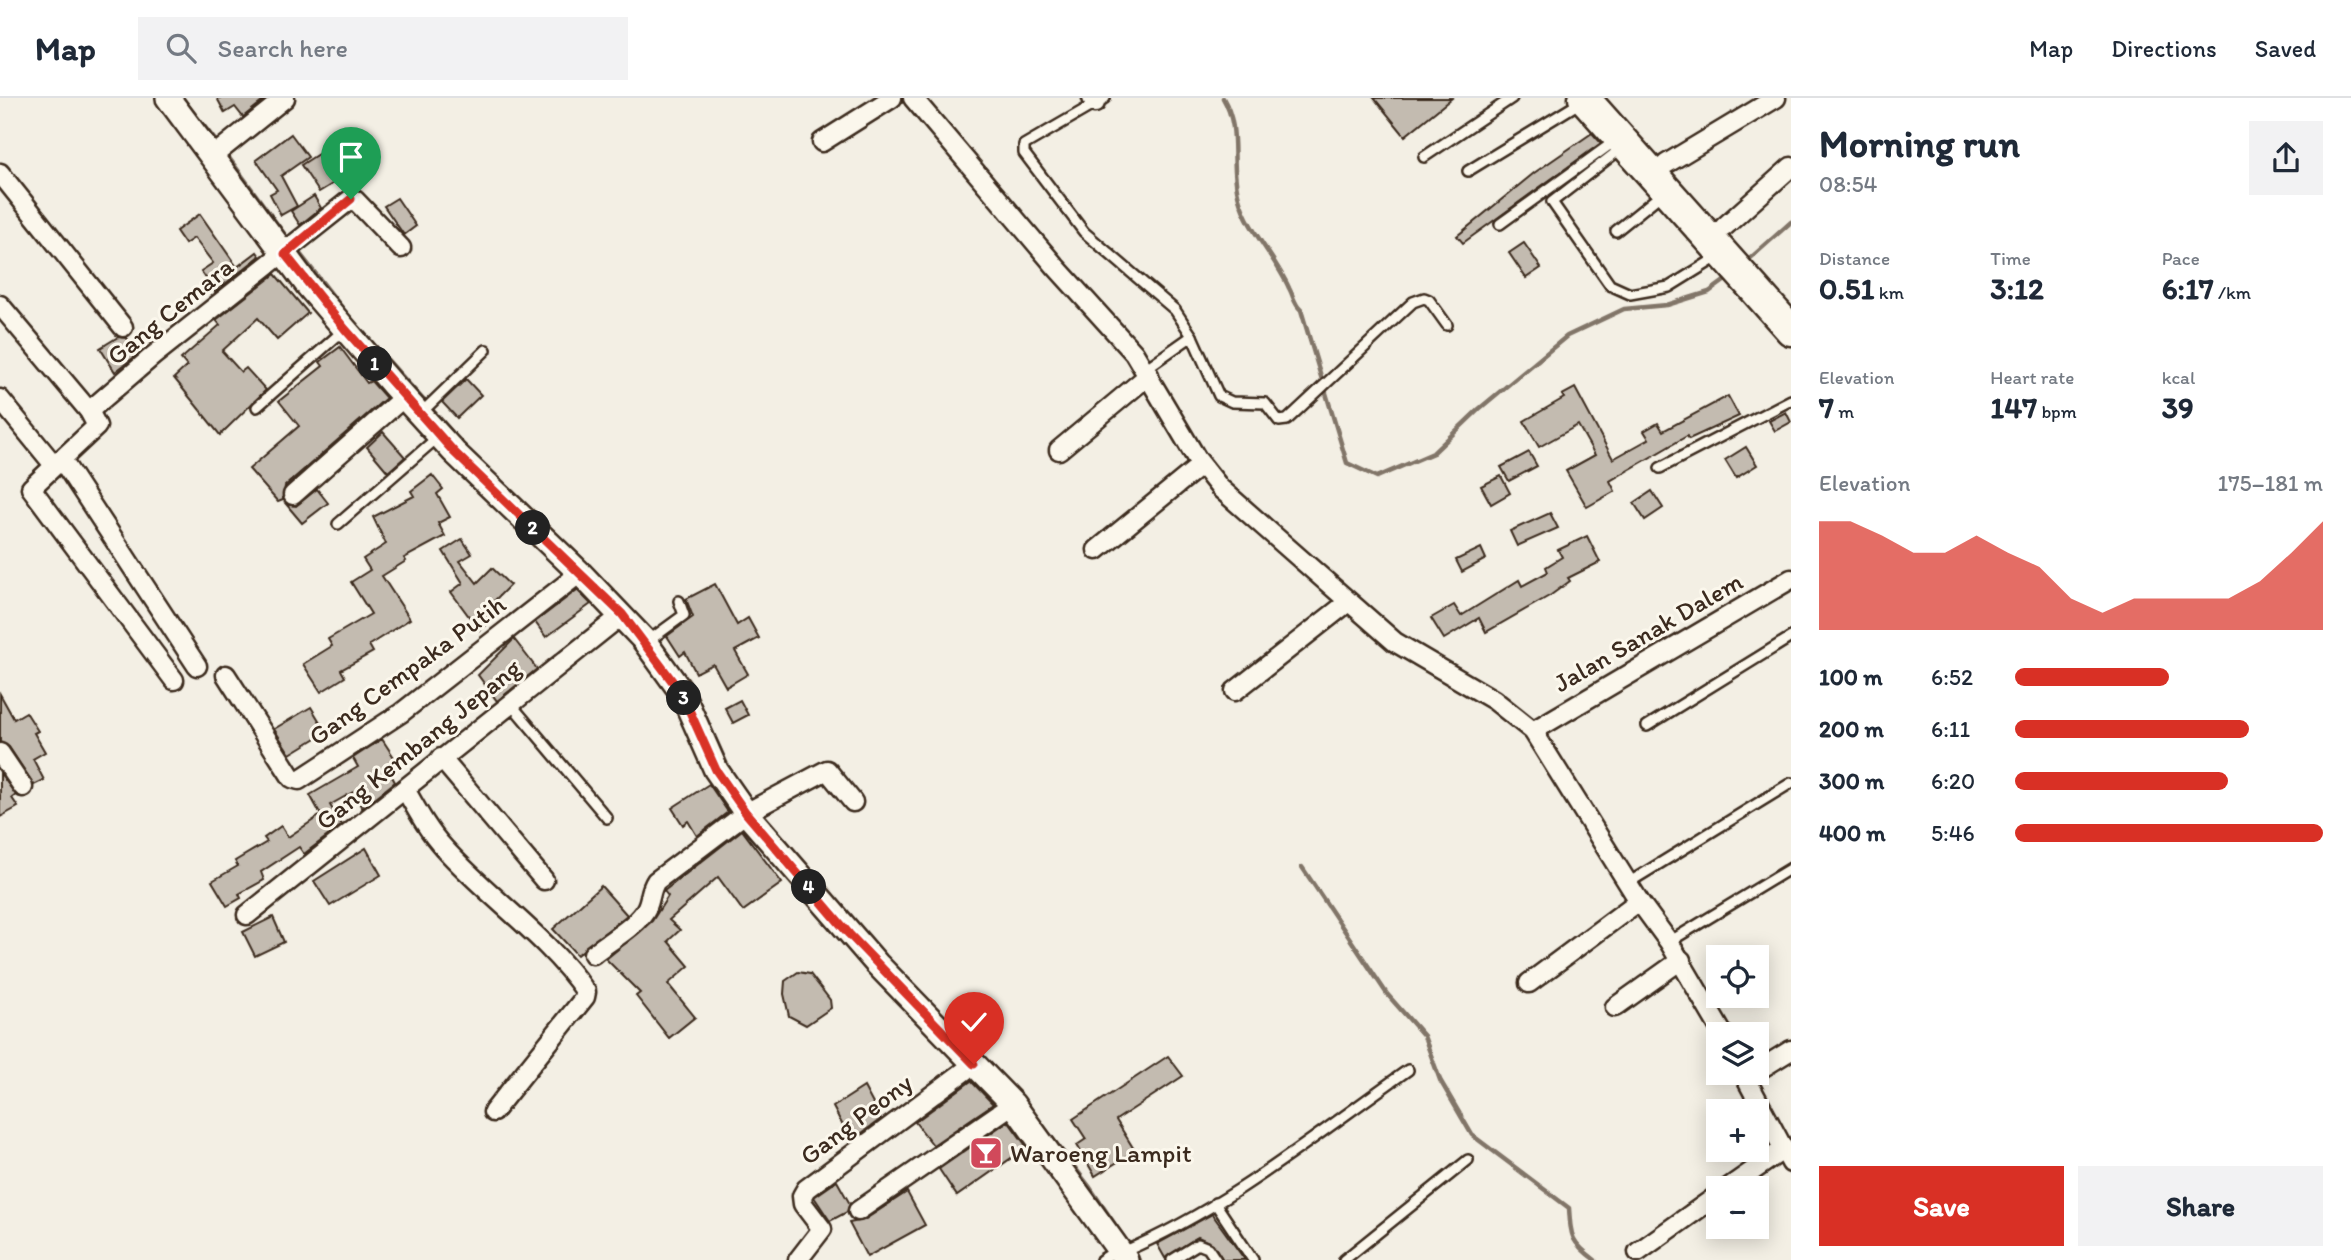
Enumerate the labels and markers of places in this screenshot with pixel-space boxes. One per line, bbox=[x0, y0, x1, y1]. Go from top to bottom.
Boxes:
pin bbox=[321, 127, 381, 199]
pin: 1 bbox=[358, 346, 392, 382]
pin: 2 bbox=[516, 510, 550, 546]
pin: 3 bbox=[666, 680, 702, 716]
pin: 4 bbox=[792, 870, 826, 904]
pin bbox=[944, 992, 1004, 1064]
bar icon: Waroeng Lampit bbox=[967, 1134, 1005, 1172]
place label: Waroeng Lampit bbox=[1010, 1137, 1192, 1169]

